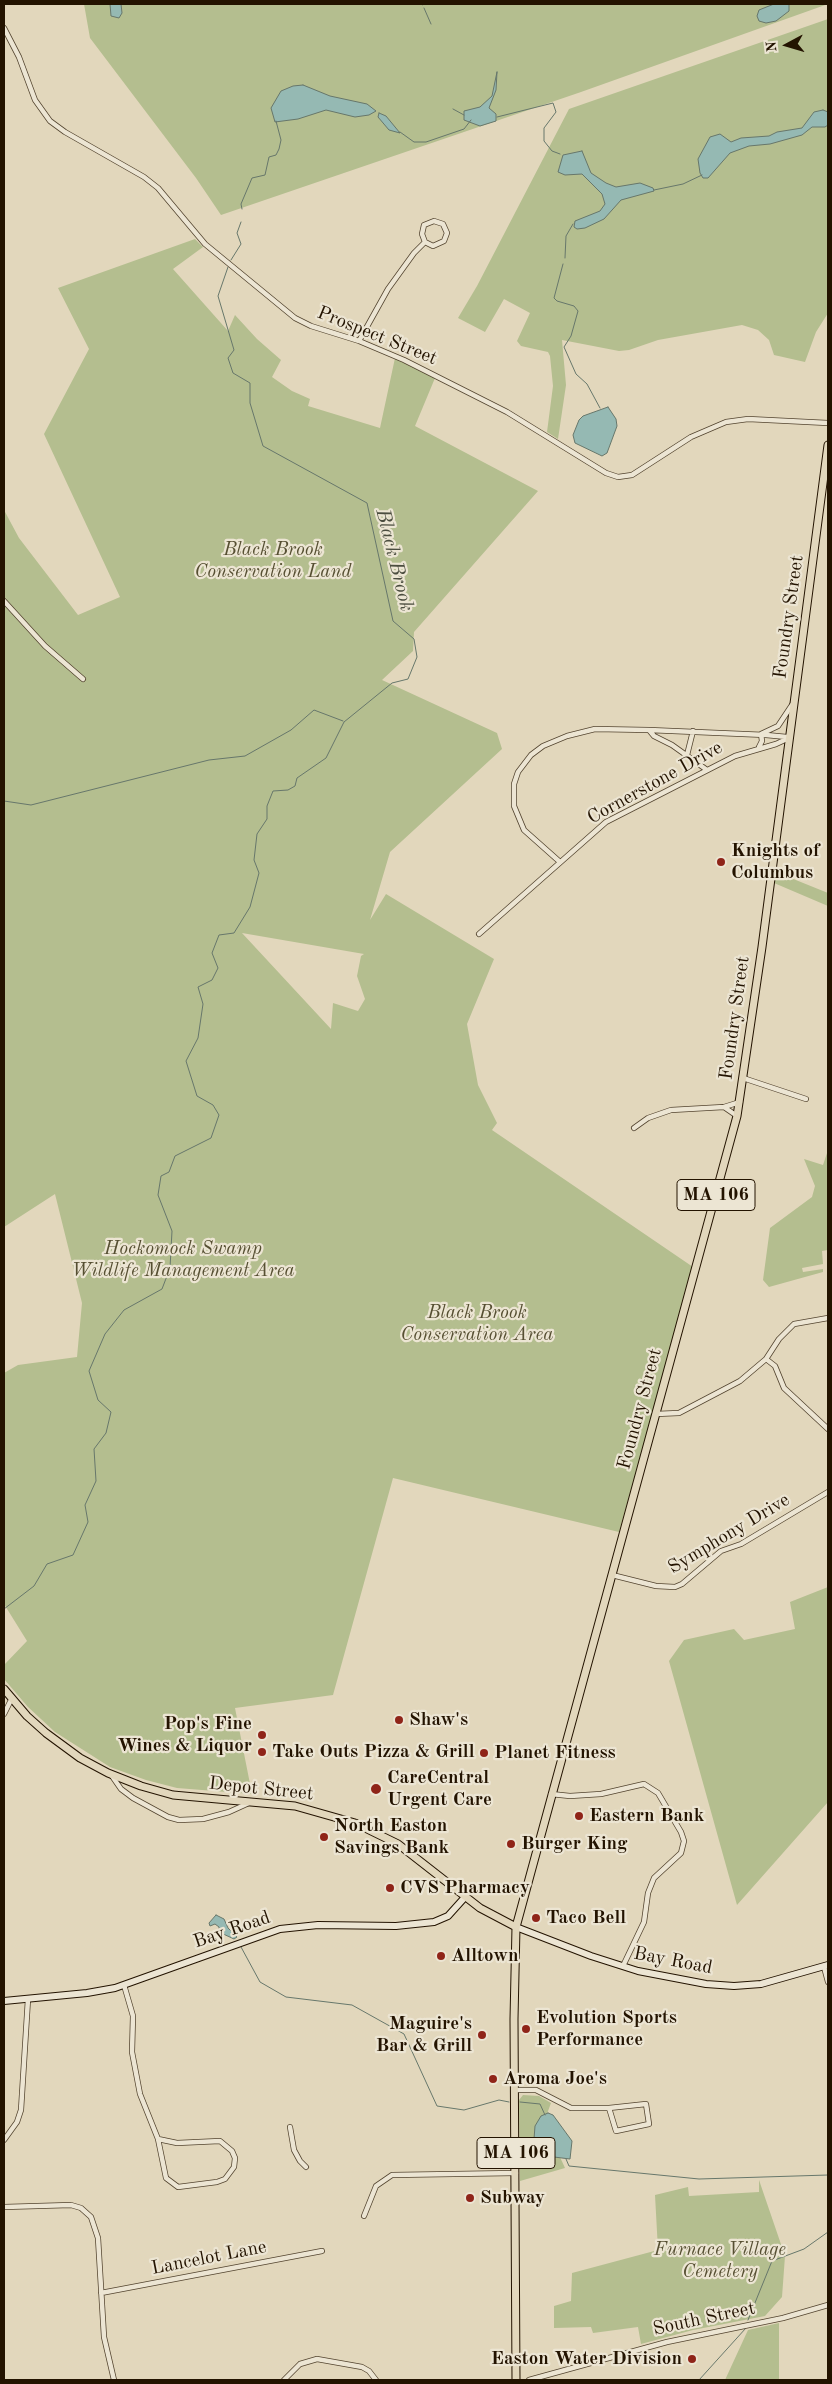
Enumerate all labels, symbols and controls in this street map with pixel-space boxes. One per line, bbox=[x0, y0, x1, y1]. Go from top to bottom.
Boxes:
north arrow bbox=[762, 20, 812, 70]
text: N bbox=[765, 41, 780, 53]
street label: Prospect Street bbox=[314, 302, 440, 370]
water label: Black Brook bbox=[370, 506, 418, 614]
park label: Black Brook Conservation Land bbox=[195, 539, 351, 583]
street label: Foundry Street bbox=[769, 554, 809, 680]
street label: Cornerstone Drive bbox=[583, 736, 727, 830]
place label: Knights of Columbus bbox=[731, 840, 820, 884]
marker: Knights of Columbus bbox=[715, 856, 727, 868]
street label: Foundry Street bbox=[715, 955, 755, 1081]
road number: MA 106 bbox=[677, 1180, 755, 1210]
park label: Hockomock Swamp Wildlife Management Area bbox=[71, 1238, 295, 1282]
park label: Black Brook Conservation Area bbox=[401, 1302, 553, 1346]
street label: Foundry Street bbox=[613, 1346, 667, 1472]
street label: Symphony Drive bbox=[664, 1489, 794, 1579]
place label: Shaw's bbox=[409, 1709, 468, 1731]
place label: Pop's Fine Wines & Liquor bbox=[117, 1713, 252, 1757]
marker: Shaw's bbox=[393, 1714, 405, 1726]
marker: Pop's Fine Wines & Liquor bbox=[256, 1729, 268, 1741]
place label: Take Outs Pizza & Grill bbox=[272, 1741, 475, 1763]
place label: Planet Fitness bbox=[494, 1742, 616, 1764]
marker: Take Outs Pizza & Grill bbox=[256, 1746, 268, 1758]
marker: Planet Fitness bbox=[478, 1747, 490, 1759]
place label: CareCentral Urgent Care bbox=[387, 1767, 492, 1811]
street label: Depot Street bbox=[208, 1772, 314, 1806]
marker: CareCentral Urgent Care bbox=[369, 1782, 383, 1796]
place label: Eastern Bank bbox=[589, 1805, 704, 1827]
marker: Eastern Bank bbox=[573, 1810, 585, 1822]
place label: North Easton Savings Bank bbox=[334, 1815, 449, 1859]
marker: North Easton Savings Bank bbox=[318, 1831, 330, 1843]
place label: Burger King bbox=[521, 1833, 628, 1855]
marker: Burger King bbox=[505, 1838, 517, 1850]
place label: CVS Pharmacy bbox=[400, 1877, 530, 1899]
marker: CVS Pharmacy bbox=[384, 1882, 396, 1894]
street label: Bay Road bbox=[191, 1906, 273, 1954]
place label: Taco Bell bbox=[546, 1907, 626, 1929]
marker: Taco Bell bbox=[530, 1912, 542, 1924]
street label: Bay Road bbox=[632, 1942, 714, 1980]
place label: Alltown bbox=[451, 1945, 519, 1967]
marker: Alltown bbox=[435, 1950, 447, 1962]
place label: Evolution Sports Performance bbox=[536, 2007, 677, 2051]
place label: Maguire's Bar & Grill bbox=[376, 2013, 472, 2057]
marker: Evolution Sports Performance bbox=[520, 2023, 532, 2035]
marker: Maguire's Bar & Grill bbox=[476, 2029, 488, 2041]
place label: Aroma Joe's bbox=[503, 2068, 607, 2090]
marker: Aroma Joe's bbox=[487, 2073, 499, 2085]
road number: MA 106 bbox=[477, 2138, 555, 2168]
place label: Subway bbox=[480, 2187, 545, 2209]
marker: Subway bbox=[464, 2192, 476, 2204]
street label: Lancelot Lane bbox=[149, 2236, 269, 2280]
park label: Furnace Village Cemetery bbox=[654, 2239, 786, 2283]
street label: South Street bbox=[651, 2297, 757, 2341]
place label: Easton Water Division bbox=[491, 2348, 682, 2370]
marker: Easton Water Division bbox=[686, 2353, 698, 2365]

